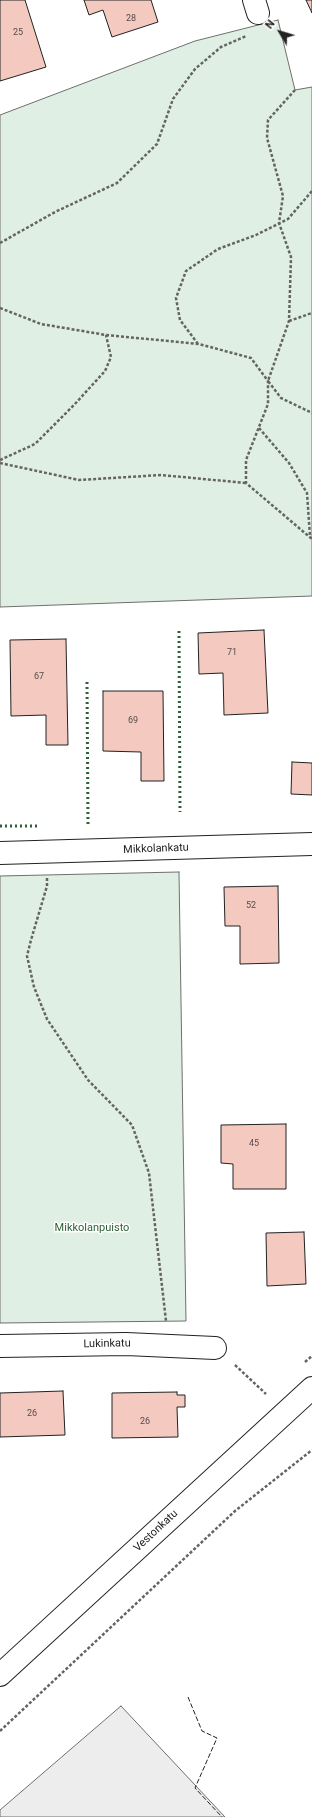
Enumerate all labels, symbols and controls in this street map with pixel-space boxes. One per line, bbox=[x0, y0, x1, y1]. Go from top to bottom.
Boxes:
north arrow bbox=[260, 12, 300, 52]
house number: 28 bbox=[126, 14, 136, 24]
text: N bbox=[263, 17, 278, 31]
house number: 25 bbox=[13, 28, 23, 38]
house number: 71 bbox=[227, 648, 237, 658]
house number: 67 bbox=[34, 672, 44, 682]
house number: 69 bbox=[128, 716, 138, 726]
street label: Mikkolankatu bbox=[123, 841, 189, 857]
house number: 52 bbox=[246, 901, 256, 911]
house number: 45 bbox=[249, 1139, 259, 1149]
park label: Mikkolanpuisto bbox=[55, 1221, 129, 1235]
street label: Lukinkatu bbox=[83, 1337, 131, 1351]
house number: 26 bbox=[27, 1409, 37, 1419]
house number: 26 bbox=[140, 1417, 150, 1427]
street label: Vestonkatu bbox=[131, 1507, 181, 1555]

